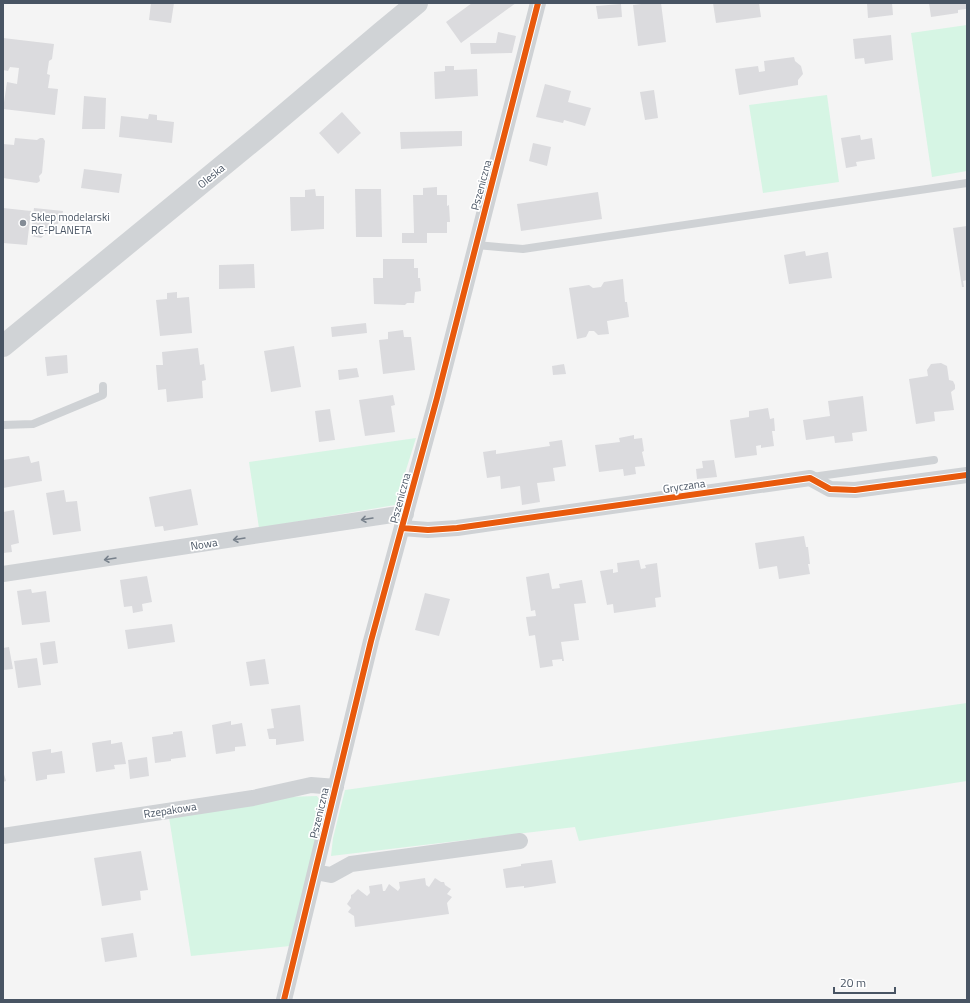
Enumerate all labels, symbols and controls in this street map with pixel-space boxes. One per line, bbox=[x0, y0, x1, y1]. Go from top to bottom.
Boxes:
street label: Pszeniczna bbox=[467, 157, 496, 212]
street label: Oleska bbox=[194, 160, 229, 192]
place label: Sklep modelarski RC-PLANETA bbox=[31, 209, 110, 238]
marker: Sklep modelarski RC-PLANETA bbox=[18, 218, 28, 228]
street label: Pszeniczna bbox=[386, 470, 415, 525]
street label: Gryczana bbox=[662, 475, 707, 497]
one-way arrow bbox=[361, 515, 374, 523]
street label: Nowa bbox=[189, 534, 219, 554]
one-way arrow bbox=[233, 535, 246, 543]
one-way arrow bbox=[104, 555, 117, 563]
street label: Pszeniczna bbox=[305, 786, 333, 840]
street label: Rzepakowa bbox=[142, 798, 198, 822]
scale bar bbox=[834, 969, 895, 995]
text: 20 m bbox=[840, 973, 866, 992]

